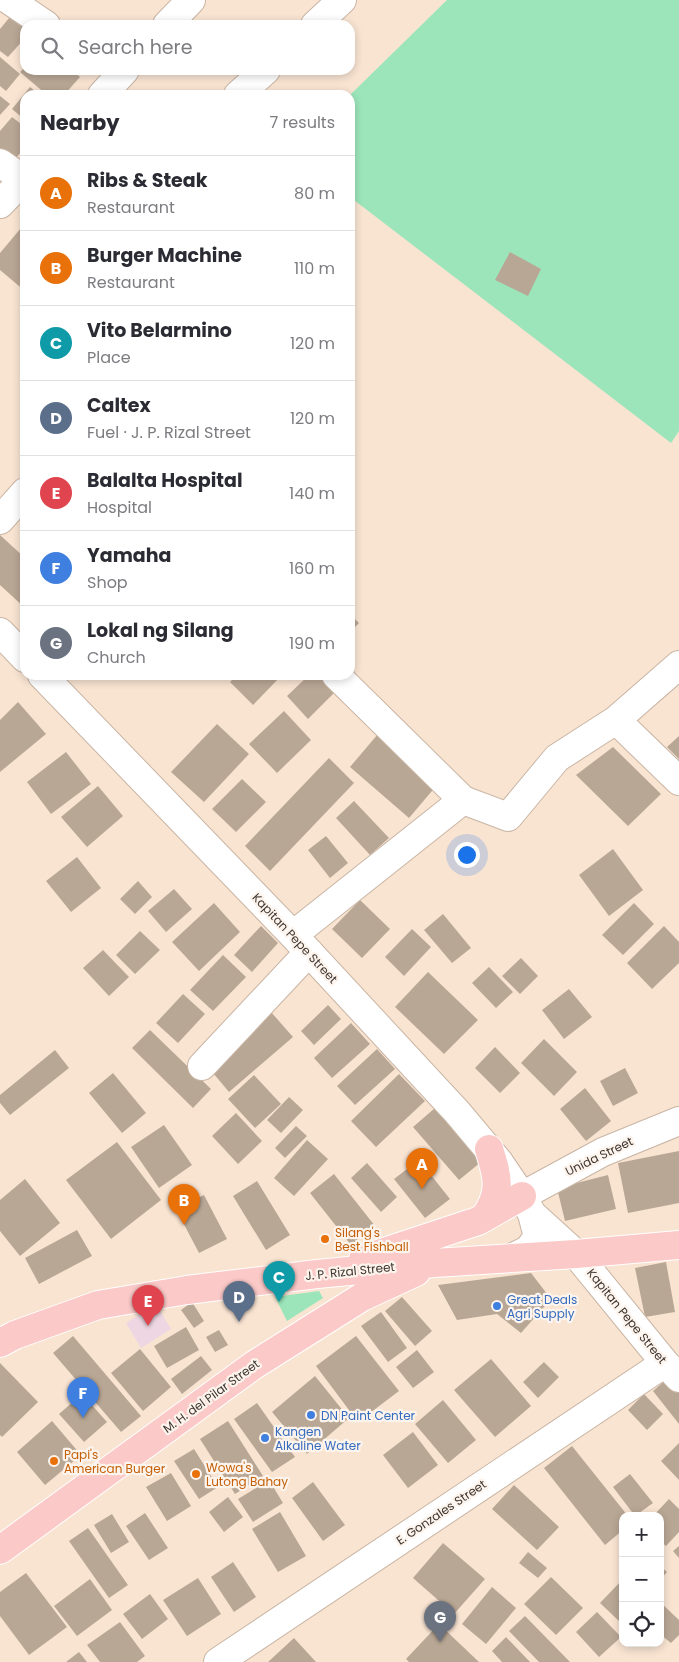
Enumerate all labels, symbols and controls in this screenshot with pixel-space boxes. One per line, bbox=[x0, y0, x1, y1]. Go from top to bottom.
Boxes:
search box bbox=[20, 20, 355, 75]
icon: search bbox=[38, 34, 66, 62]
text: Search here bbox=[78, 34, 192, 61]
text: Nearby bbox=[40, 108, 120, 137]
text: 7 results bbox=[269, 111, 335, 134]
text: Ribs & Steak bbox=[87, 167, 207, 194]
text: A bbox=[50, 182, 62, 205]
text: 80 m bbox=[294, 182, 335, 205]
text: Restaurant bbox=[87, 196, 175, 219]
text: Burger Machine bbox=[87, 242, 242, 269]
text: B bbox=[51, 257, 61, 280]
text: 110 m bbox=[294, 257, 335, 280]
text: Restaurant bbox=[87, 271, 175, 294]
text: Vito Belarmino bbox=[87, 317, 232, 344]
text: C bbox=[50, 332, 62, 355]
text: 120 m bbox=[290, 332, 335, 355]
text: Place bbox=[87, 346, 131, 369]
text: Caltex bbox=[87, 392, 151, 419]
text: D bbox=[50, 407, 62, 430]
text: 120 m bbox=[290, 407, 335, 430]
text: Fuel · J. P. Rizal Street bbox=[87, 421, 251, 444]
text: Balalta Hospital bbox=[87, 467, 243, 494]
text: E bbox=[52, 482, 60, 505]
text: 140 m bbox=[289, 482, 335, 505]
text: Hospital bbox=[87, 496, 152, 519]
text: Yamaha bbox=[87, 542, 171, 569]
text: F bbox=[52, 557, 60, 580]
text: 160 m bbox=[289, 557, 335, 580]
text: Shop bbox=[87, 571, 128, 594]
text: Lokal ng Silang bbox=[87, 617, 234, 644]
text: G bbox=[50, 632, 62, 655]
text: 190 m bbox=[289, 632, 335, 655]
text: Church bbox=[87, 646, 146, 669]
your location bbox=[454, 842, 480, 868]
street label: Kapitan Pepe Street bbox=[249, 889, 341, 987]
street label: Unida Street bbox=[562, 1132, 636, 1180]
pin: A bbox=[406, 1148, 438, 1189]
pin: B bbox=[168, 1184, 200, 1225]
place label: Silang's Best Fishball bbox=[335, 1224, 409, 1255]
marker: Silang's Best Fishball bbox=[319, 1233, 331, 1245]
street label: J. P. Rizal Street bbox=[304, 1258, 396, 1284]
pin: C bbox=[263, 1261, 295, 1302]
street label: Kapitan Pepe Street bbox=[583, 1265, 671, 1367]
pin: D bbox=[223, 1281, 255, 1322]
pin: E bbox=[132, 1285, 164, 1326]
place label: Great Deals Agri Supply bbox=[507, 1291, 577, 1322]
marker: Great Deals Agri Supply bbox=[491, 1300, 503, 1312]
street label: M. H. del Pilar Street bbox=[159, 1355, 263, 1437]
pin: F bbox=[67, 1377, 99, 1418]
place label: DN Paint Center bbox=[321, 1407, 416, 1424]
marker: DN Paint Center bbox=[305, 1409, 317, 1421]
place label: Kangen Alkaline Water bbox=[275, 1423, 361, 1454]
marker: Kangen Alkaline Water bbox=[259, 1432, 271, 1444]
place label: Papi's American Burger bbox=[64, 1446, 166, 1477]
marker: Papi's American Burger bbox=[48, 1455, 60, 1467]
place label: Wowa's Lutong Bahay bbox=[206, 1459, 288, 1490]
marker: Wowa's Lutong Bahay bbox=[190, 1468, 202, 1480]
street label: E. Gonzales Street bbox=[393, 1476, 489, 1548]
map controls bbox=[619, 1512, 664, 1647]
button: + bbox=[619, 1512, 664, 1557]
button: − bbox=[619, 1557, 664, 1602]
pin: G bbox=[424, 1601, 456, 1642]
button: locate bbox=[619, 1602, 664, 1647]

